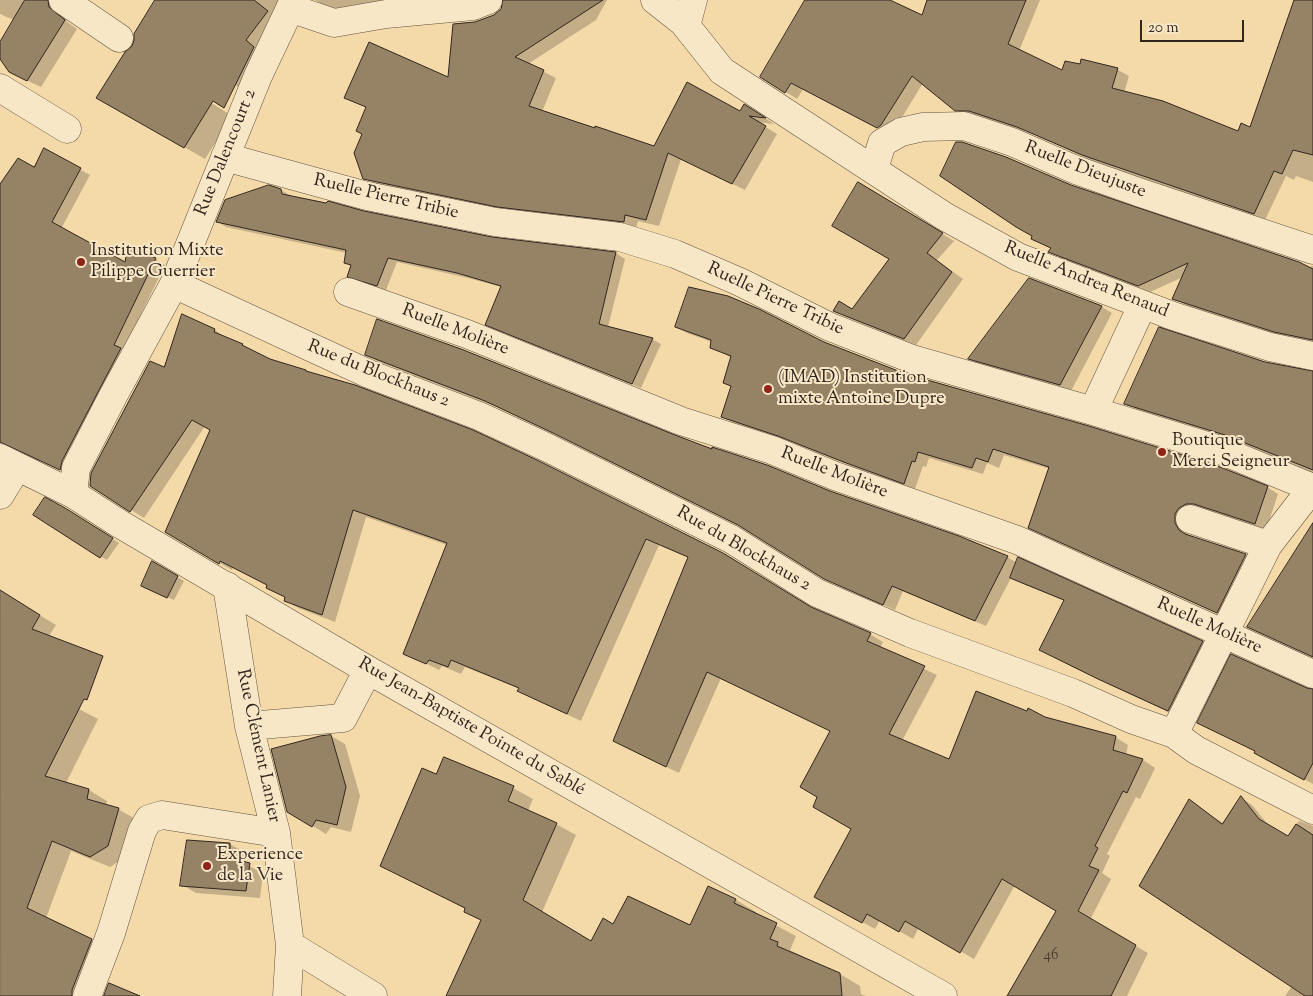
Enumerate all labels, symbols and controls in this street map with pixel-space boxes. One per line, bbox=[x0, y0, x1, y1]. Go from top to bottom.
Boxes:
scale bar bbox=[1143, 10, 1247, 42]
text: 20 m bbox=[1148, 18, 1179, 39]
street label: Rue Dalencourt 2 bbox=[192, 86, 262, 220]
street label: Ruelle Dieujuste bbox=[1021, 138, 1149, 204]
street label: Ruelle Pierre Tribie bbox=[311, 171, 461, 225]
street label: Ruelle Andrea Renaud bbox=[1001, 238, 1171, 324]
place label: Institution Mixte Pilippe Guerrier bbox=[91, 241, 224, 284]
marker: Institution Mixte Pilippe Guerrier bbox=[75, 256, 87, 268]
street label: Ruelle Pierre Tribie bbox=[703, 259, 847, 341]
street label: Ruelle Molière bbox=[398, 301, 512, 361]
street label: Rue du Blockhaus 2 bbox=[304, 337, 452, 413]
place label: (IMAD) Institution mixte Antoine Dupre bbox=[778, 368, 945, 410]
marker: (IMAD) Institution mixte Antoine Dupre bbox=[762, 383, 774, 395]
place label: Boutique Merci Seigneur bbox=[1172, 431, 1289, 474]
street label: Ruelle Molière bbox=[777, 444, 891, 504]
marker: Boutique Merci Seigneur bbox=[1156, 446, 1168, 458]
street label: Rue du Blockhaus 2 bbox=[672, 503, 814, 597]
street label: Ruelle Molière bbox=[1153, 594, 1265, 660]
street label: Rue Jean-Baptiste Pointe du Sablé bbox=[354, 654, 588, 802]
street label: Rue Clément Lanier bbox=[230, 667, 284, 825]
place label: Experience de la Vie bbox=[217, 845, 303, 888]
marker: Experience de la Vie bbox=[201, 860, 213, 872]
house number: 46 bbox=[1044, 947, 1058, 965]

